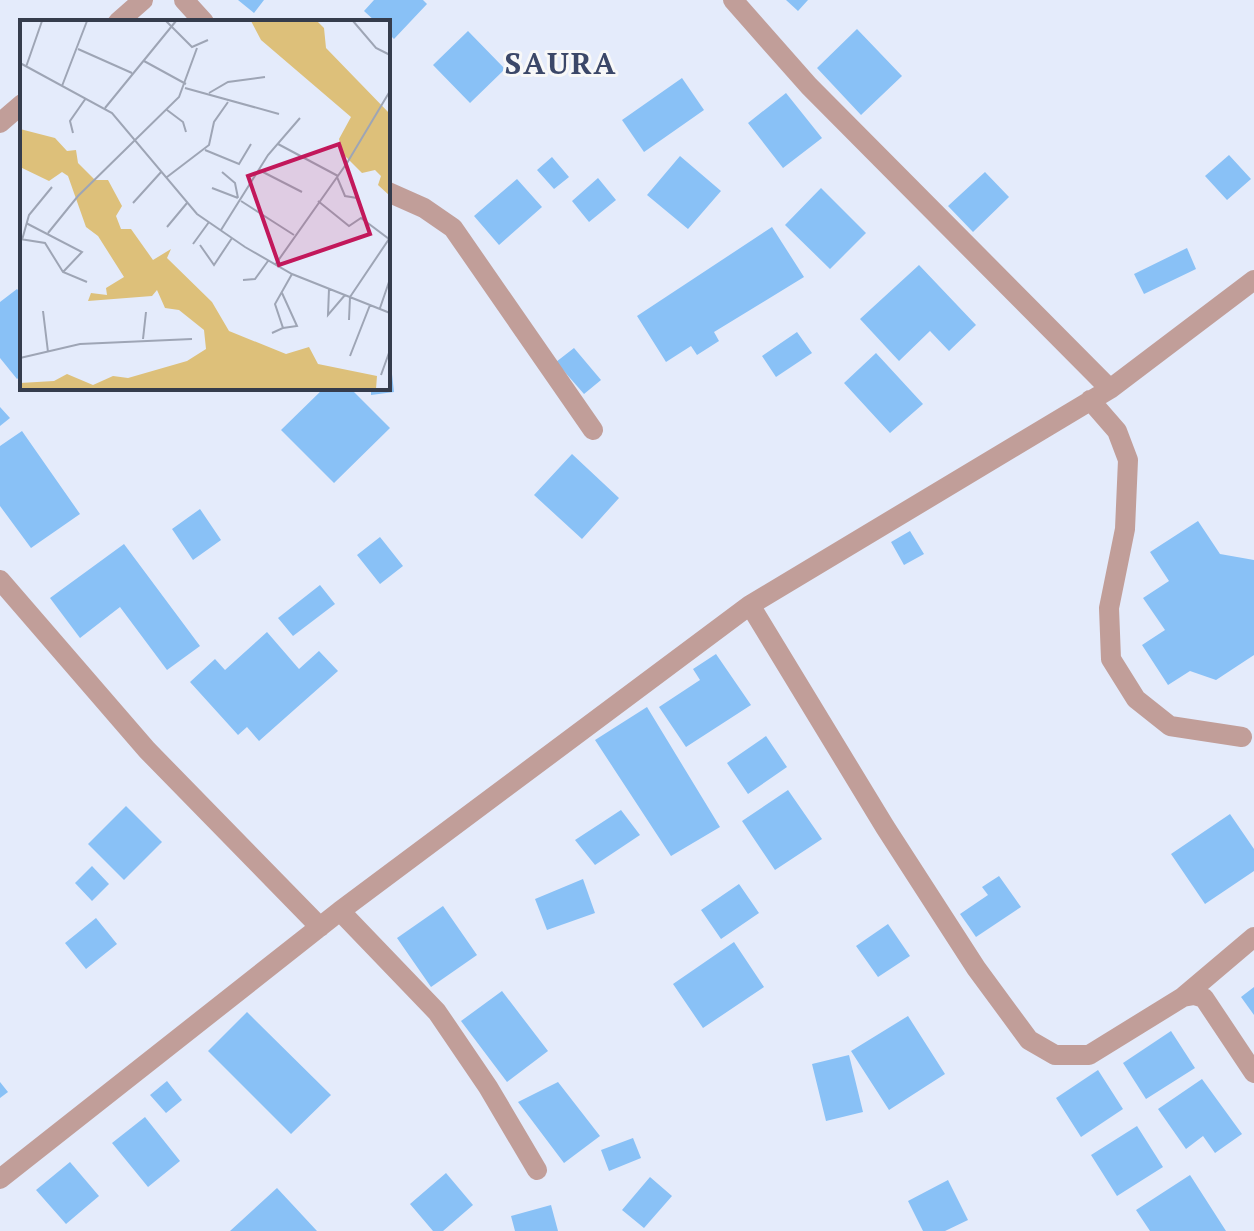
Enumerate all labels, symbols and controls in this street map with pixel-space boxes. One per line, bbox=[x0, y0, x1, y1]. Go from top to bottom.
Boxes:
inset map bbox=[20, 20, 390, 390]
district label: SAURA bbox=[505, 43, 617, 83]

